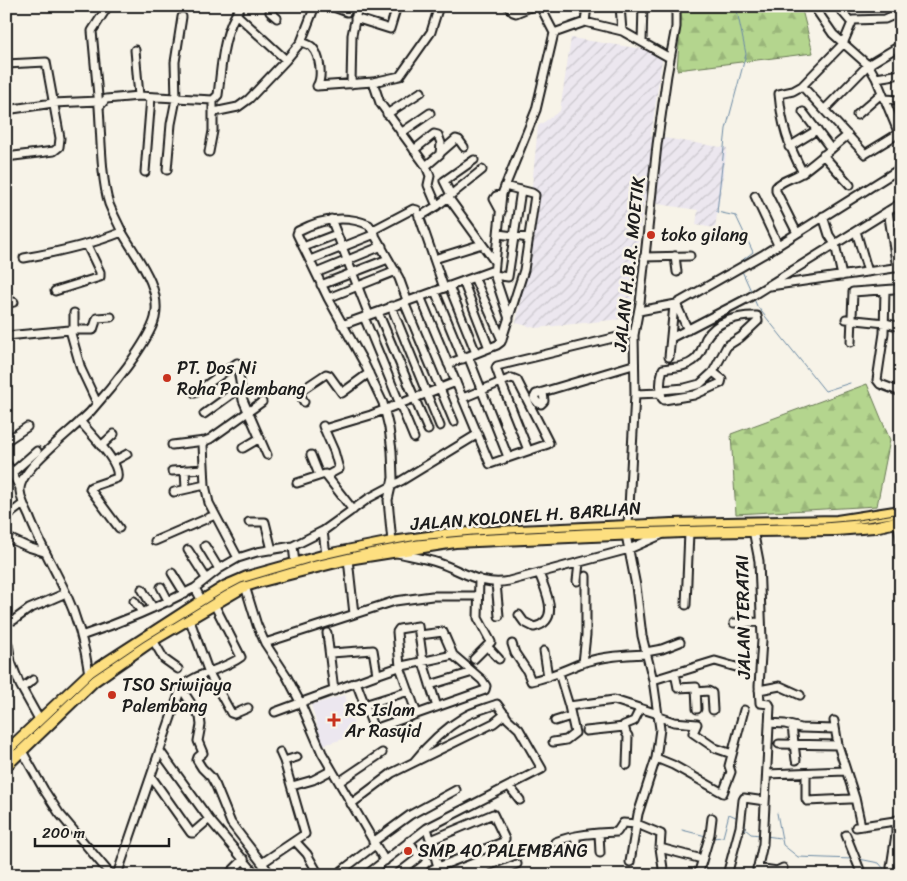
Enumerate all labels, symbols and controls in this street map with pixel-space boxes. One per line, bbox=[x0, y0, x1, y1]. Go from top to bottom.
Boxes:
street label: JALAN H.B.R. MOETIK bbox=[604, 175, 654, 354]
place label: toko gilang bbox=[661, 219, 748, 251]
marker: toko gilang bbox=[645, 229, 657, 241]
place label: PT. Dos Ni Roha Palembang bbox=[177, 352, 306, 405]
marker: PT. Dos Ni Roha Palembang bbox=[161, 372, 173, 384]
street label: JALAN KOLONEL H. BARLIAN bbox=[409, 492, 643, 540]
street label: JALAN TERATAI bbox=[726, 554, 760, 680]
place label: TSO Sriwijaya Palembang bbox=[122, 669, 232, 722]
marker: TSO Sriwijaya Palembang bbox=[106, 689, 118, 701]
place label: RS Islam Ar Rasyid bbox=[344, 694, 422, 747]
marker: RS Islam Ar Rasyid bbox=[327, 713, 341, 727]
scale bar bbox=[35, 816, 169, 848]
text: 200 m bbox=[42, 820, 86, 846]
place label: SMP 40 PALEMBANG bbox=[418, 835, 588, 867]
marker: SMP 40 PALEMBANG bbox=[402, 845, 414, 857]

